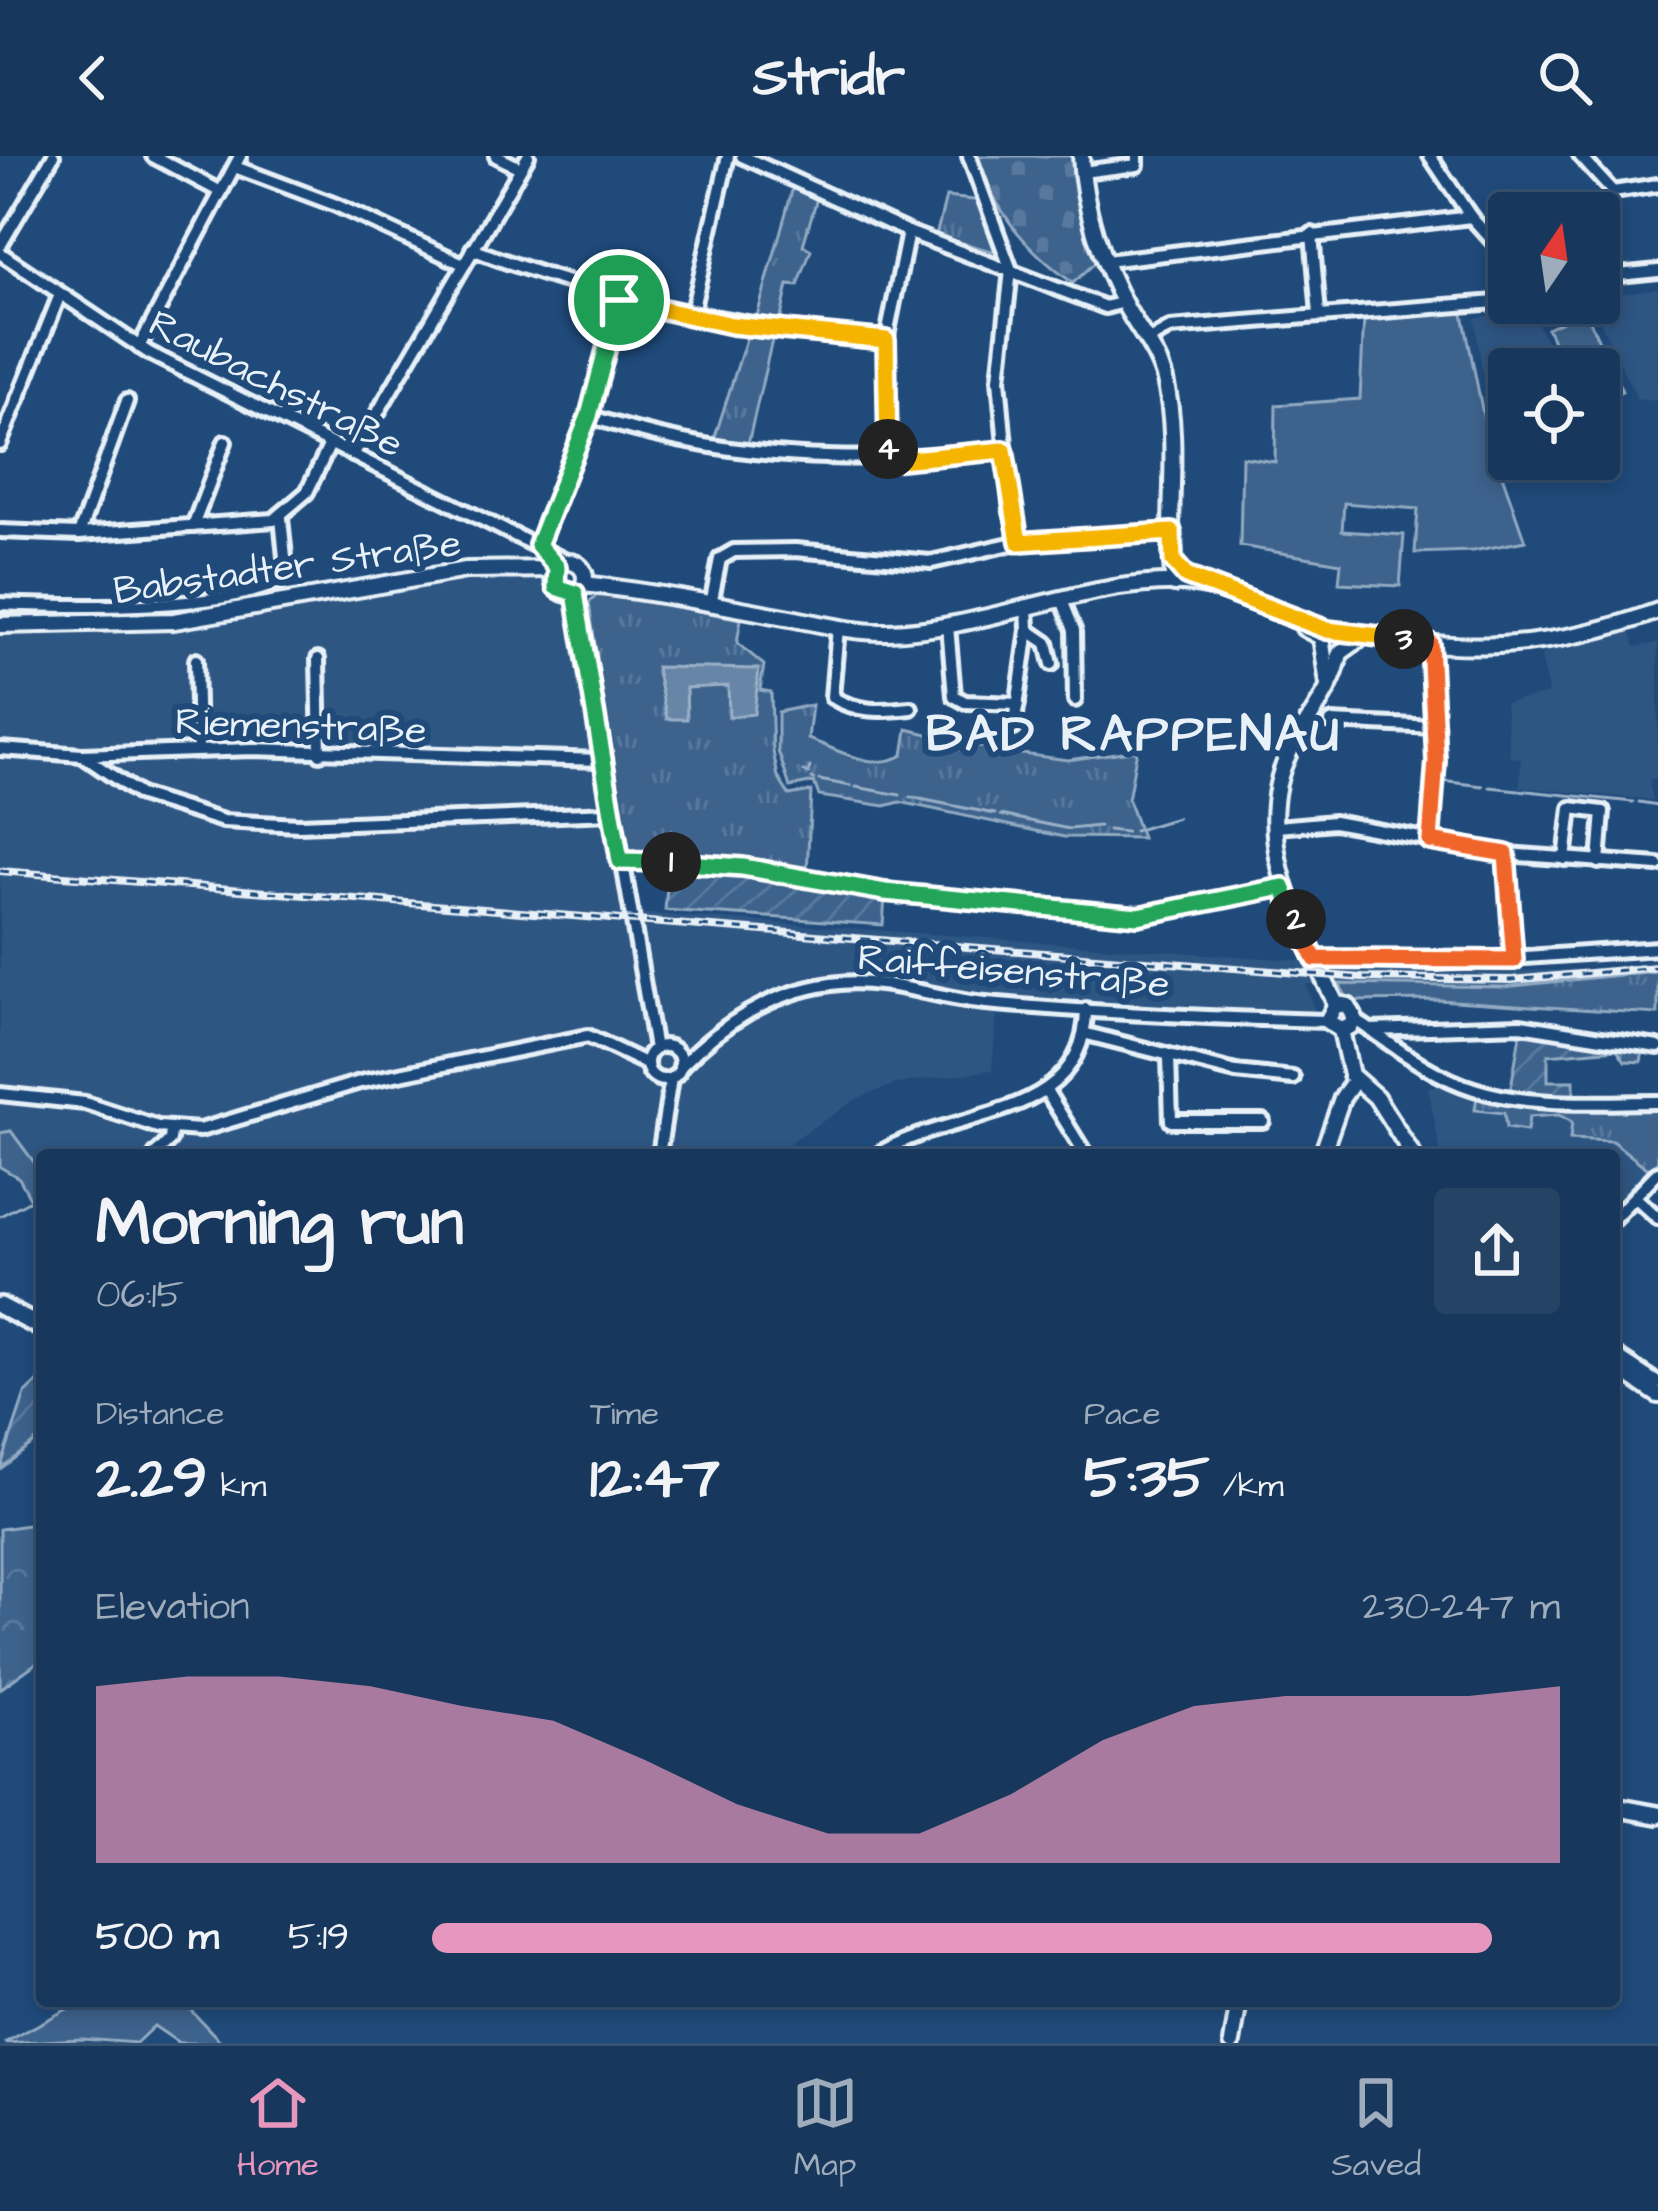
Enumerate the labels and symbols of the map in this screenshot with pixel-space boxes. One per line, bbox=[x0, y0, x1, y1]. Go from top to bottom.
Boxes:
north arrow bbox=[1488, 192, 1620, 324]
pin bbox=[568, 249, 670, 351]
street label: Raubachstraße bbox=[139, 297, 412, 472]
pin: 4 bbox=[858, 419, 918, 479]
street label: Babstadter Straße bbox=[111, 517, 464, 619]
pin: 3 bbox=[1374, 609, 1434, 669]
street label: Riemenstraße bbox=[174, 696, 427, 758]
district label: BAD RAPPENAU bbox=[926, 700, 1342, 771]
pin: 1 bbox=[641, 832, 701, 892]
pin: 2 bbox=[1266, 889, 1326, 949]
street label: Raiffeisenstraße bbox=[856, 931, 1172, 1013]

